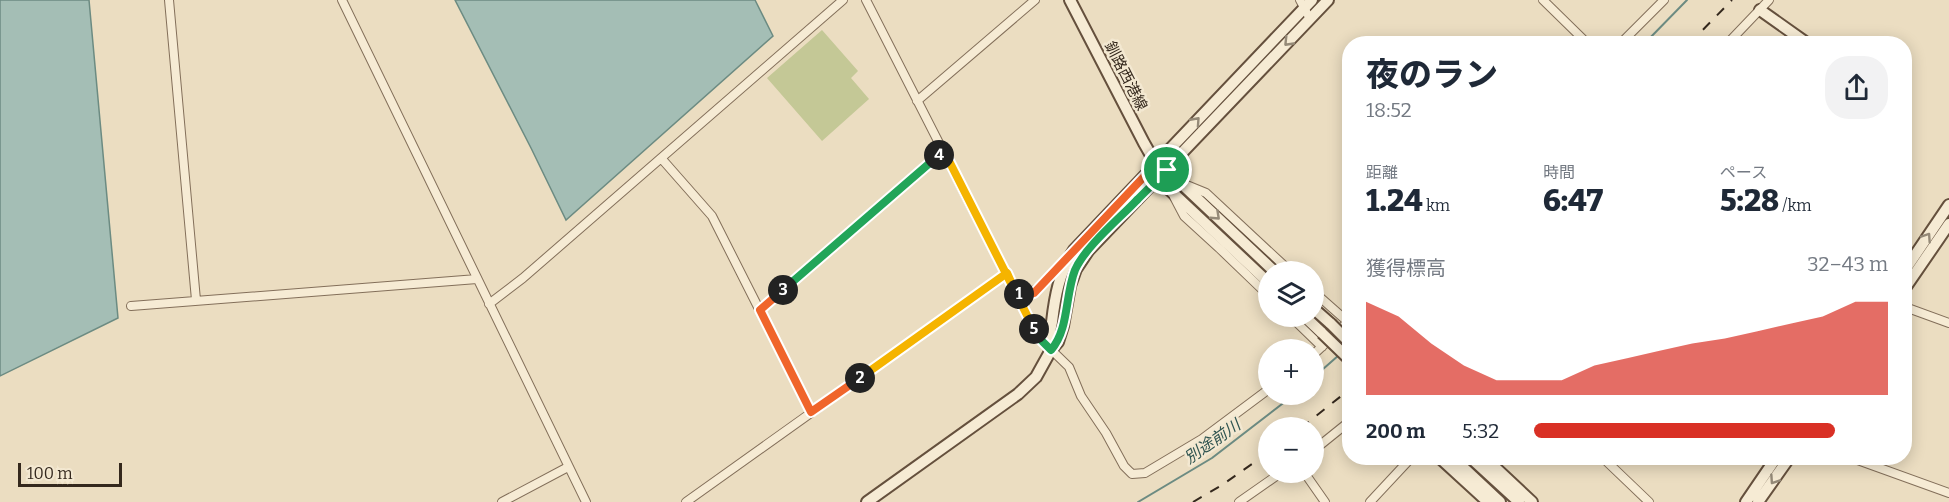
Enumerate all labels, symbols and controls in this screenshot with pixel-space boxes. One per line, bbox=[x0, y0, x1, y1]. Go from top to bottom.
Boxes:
one-way arrow bbox=[1284, 35, 1295, 46]
street label: 釧路西港線 bbox=[1101, 38, 1151, 114]
text: 夜のラン bbox=[1366, 55, 1498, 95]
button: share bbox=[1825, 56, 1888, 119]
text: 18:52 bbox=[1366, 98, 1412, 122]
one-way arrow bbox=[1189, 117, 1200, 128]
pin: 4 bbox=[924, 140, 954, 170]
pin bbox=[1141, 144, 1192, 195]
text: 4 bbox=[934, 145, 944, 164]
icon: arrive bbox=[1150, 153, 1183, 186]
text: 距離 bbox=[1366, 163, 1398, 182]
text: 時間 bbox=[1543, 163, 1575, 182]
text: ペース bbox=[1720, 163, 1767, 182]
text: 1.24 bbox=[1366, 183, 1423, 219]
text: 6:47 bbox=[1543, 183, 1603, 219]
text: 5:28 bbox=[1720, 183, 1779, 219]
text: km bbox=[1423, 196, 1450, 215]
text: /km bbox=[1779, 196, 1812, 215]
one-way arrow bbox=[1209, 209, 1220, 220]
one-way arrow bbox=[1920, 233, 1931, 244]
text: 32–43 m bbox=[1807, 252, 1888, 276]
text: 獲得標高 bbox=[1366, 256, 1446, 280]
map controls bbox=[1258, 261, 1324, 483]
button: layers bbox=[1258, 261, 1324, 327]
pin: 3 bbox=[768, 275, 798, 305]
pin: 1 bbox=[1004, 279, 1034, 309]
text: 3 bbox=[778, 280, 788, 299]
text: 1 bbox=[1016, 284, 1022, 303]
pin: 5 bbox=[1019, 314, 1049, 344]
text: 5 bbox=[1030, 319, 1038, 338]
button: + bbox=[1258, 339, 1324, 405]
pin: 2 bbox=[845, 363, 875, 393]
text: 2 bbox=[855, 368, 865, 387]
water label: 別途前川 bbox=[1181, 414, 1246, 468]
button: − bbox=[1258, 417, 1324, 483]
text: 200 m bbox=[1366, 419, 1425, 443]
text: 5:32 bbox=[1462, 419, 1499, 443]
scale bar bbox=[18, 460, 122, 488]
text: 100 m bbox=[27, 464, 72, 483]
one-way arrow bbox=[1770, 473, 1781, 484]

